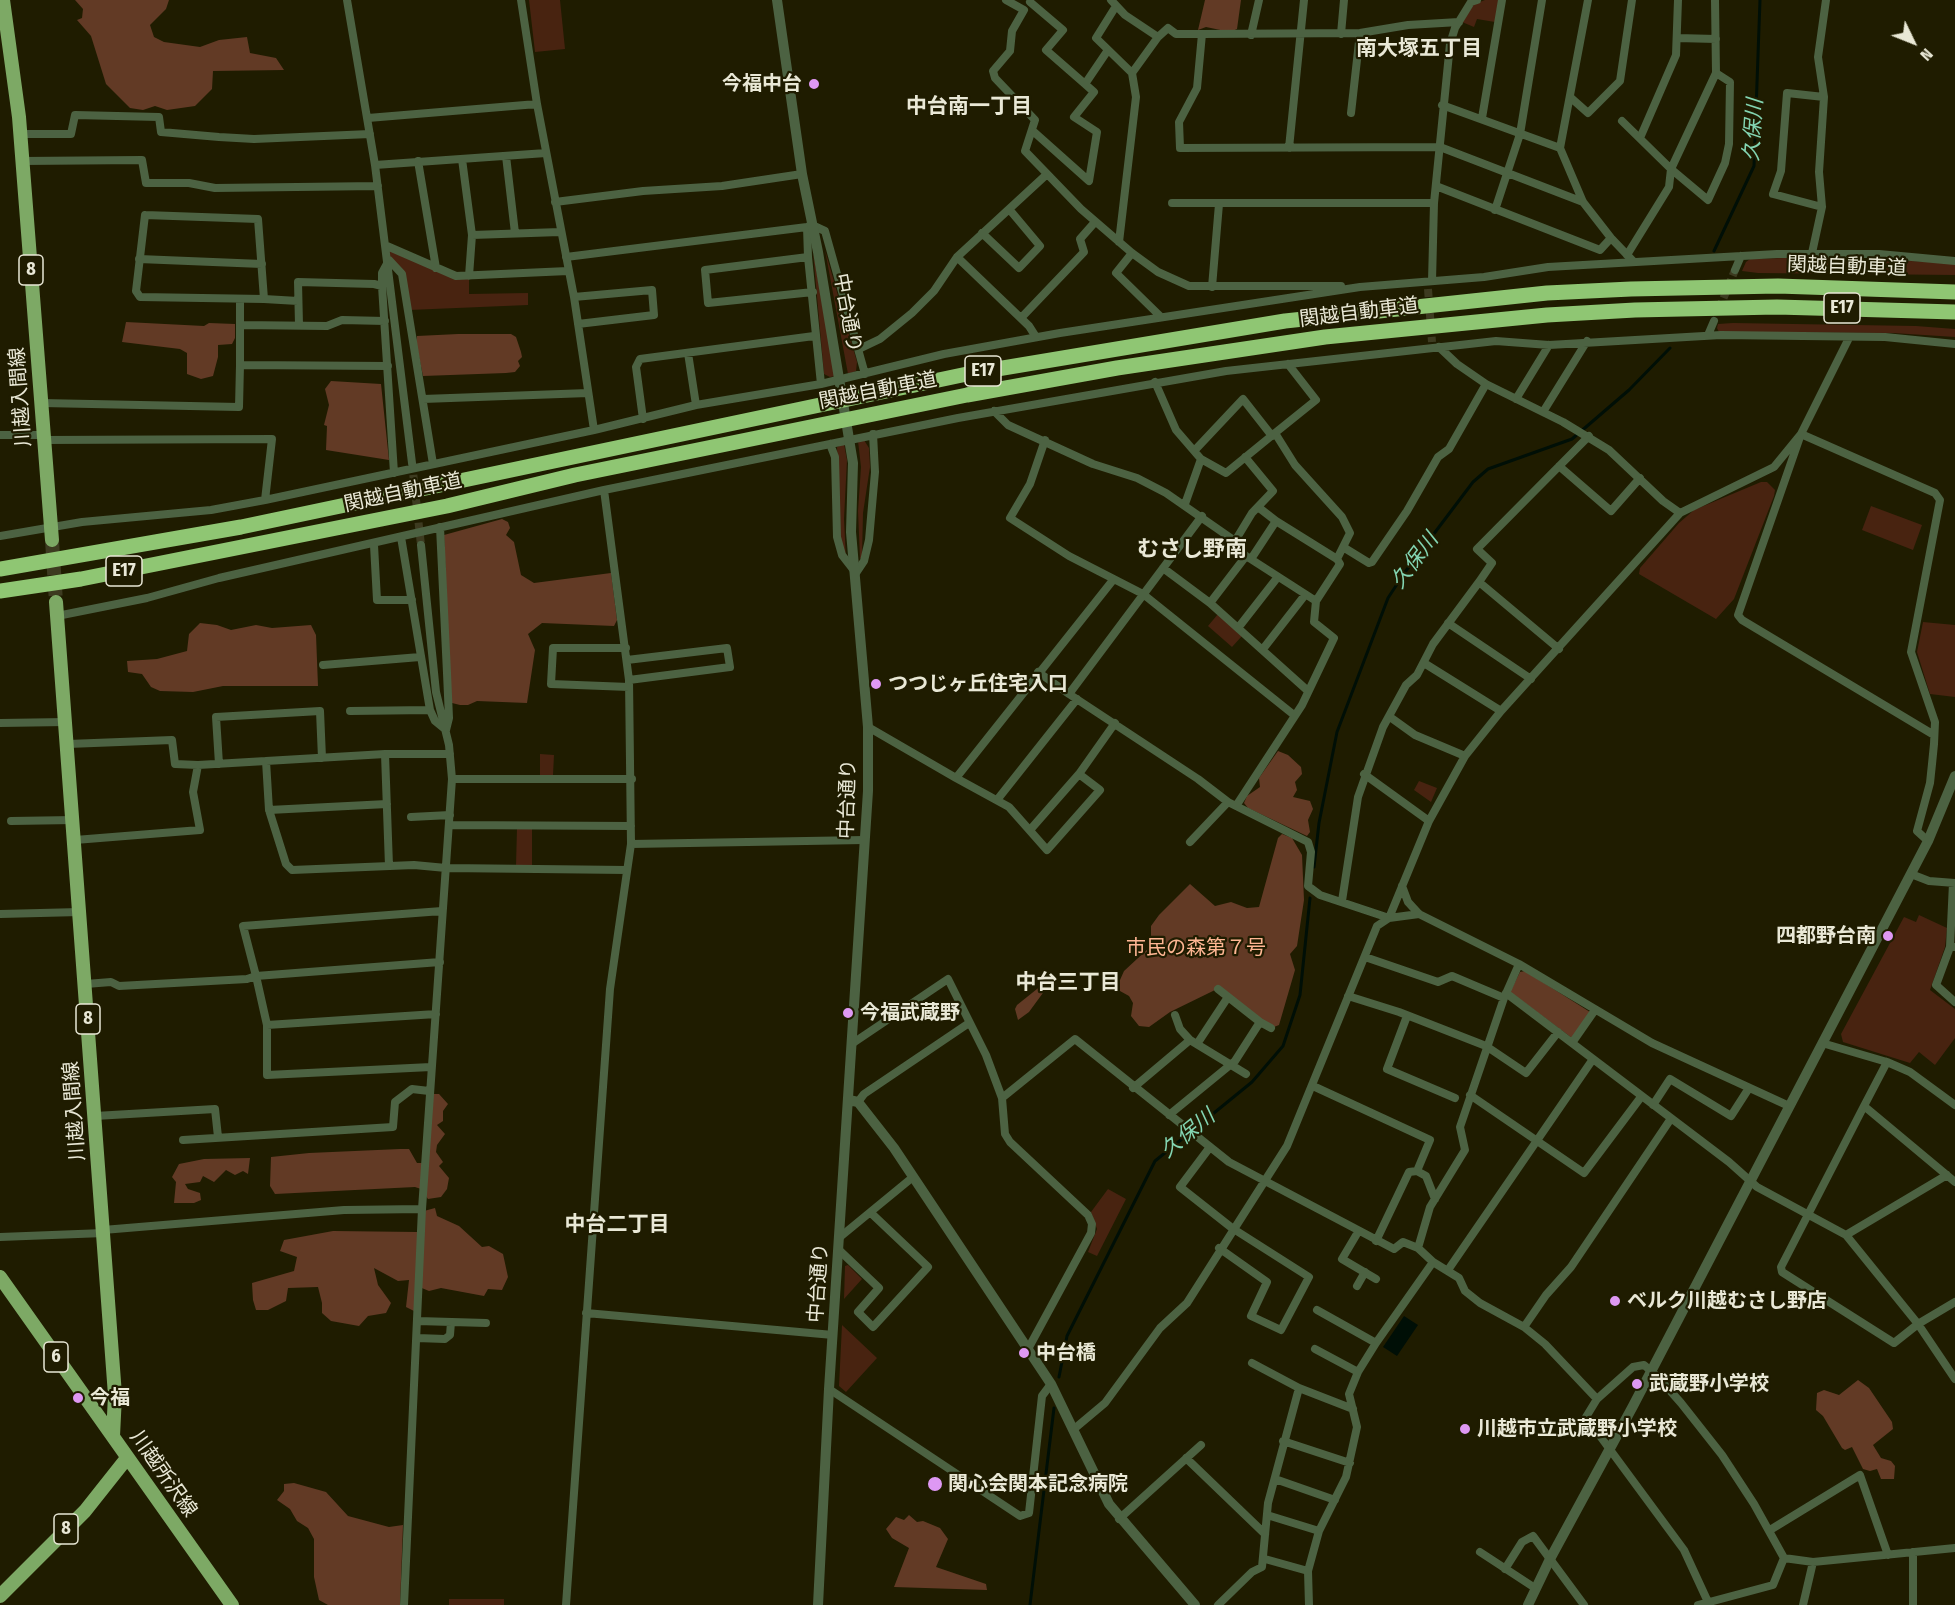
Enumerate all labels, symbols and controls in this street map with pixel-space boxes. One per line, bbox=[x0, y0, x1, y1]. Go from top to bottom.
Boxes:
north arrow bbox=[1883, 12, 1943, 72]
district label: 南大塚五丁目 bbox=[1356, 36, 1482, 62]
text: N bbox=[1916, 45, 1937, 65]
place label: 今福中台 bbox=[722, 72, 802, 96]
marker: 今福中台 bbox=[807, 77, 821, 91]
district label: 中台南一丁目 bbox=[906, 94, 1032, 120]
water label: 久保川 bbox=[1739, 98, 1769, 162]
street label: 関越自動車道 bbox=[1787, 253, 1907, 281]
road number: 8 bbox=[19, 255, 43, 285]
street label: 中台通り bbox=[828, 272, 866, 354]
road number: E17 bbox=[1824, 293, 1860, 323]
street label: 関越自動車道 bbox=[1298, 294, 1420, 332]
street label: 川越入間線 bbox=[6, 346, 36, 448]
road number: E17 bbox=[965, 356, 1001, 386]
street label: 関越自動車道 bbox=[817, 368, 939, 414]
street label: 関越自動車道 bbox=[342, 469, 464, 517]
water label: 久保川 bbox=[1386, 528, 1444, 594]
district label: むさし野南 bbox=[1137, 537, 1247, 563]
road number: E17 bbox=[106, 556, 142, 586]
place label: つつじヶ丘住宅入口 bbox=[888, 672, 1068, 696]
marker: つつじヶ丘住宅入口 bbox=[869, 677, 883, 691]
street label: 中台通り bbox=[835, 759, 861, 839]
place label: 四都野台南 bbox=[1776, 924, 1876, 948]
marker: 四都野台南 bbox=[1881, 929, 1895, 943]
park label: 市民の森第７号 bbox=[1126, 936, 1266, 960]
district label: 中台三丁目 bbox=[1016, 970, 1120, 996]
place label: 今福武蔵野 bbox=[860, 1001, 960, 1025]
road number: 8 bbox=[76, 1004, 100, 1034]
marker: 今福武蔵野 bbox=[841, 1006, 855, 1020]
street label: 川越入間線 bbox=[60, 1060, 90, 1162]
water label: 久保川 bbox=[1156, 1104, 1220, 1164]
district label: 中台二丁目 bbox=[565, 1212, 669, 1238]
street label: 中台通り bbox=[804, 1242, 834, 1324]
place label: ベルク川越むさし野店 bbox=[1627, 1289, 1827, 1313]
marker: ベルク川越むさし野店 bbox=[1608, 1294, 1622, 1308]
place label: 中台橋 bbox=[1036, 1341, 1096, 1365]
road number: 6 bbox=[44, 1342, 68, 1372]
marker: 中台橋 bbox=[1017, 1346, 1031, 1360]
place label: 武蔵野小学校 bbox=[1649, 1372, 1769, 1396]
marker: 武蔵野小学校 bbox=[1630, 1377, 1644, 1391]
place label: 今福 bbox=[90, 1386, 130, 1410]
marker: 今福 bbox=[71, 1391, 85, 1405]
place label: 川越市立武蔵野小学校 bbox=[1477, 1417, 1677, 1441]
marker: 川越市立武蔵野小学校 bbox=[1458, 1422, 1472, 1436]
street label: 川越所沢線 bbox=[124, 1426, 202, 1522]
place label: 関心会関本記念病院 bbox=[948, 1472, 1128, 1496]
marker: 関心会関本記念病院 bbox=[926, 1475, 944, 1493]
road number: 8 bbox=[54, 1514, 78, 1544]

